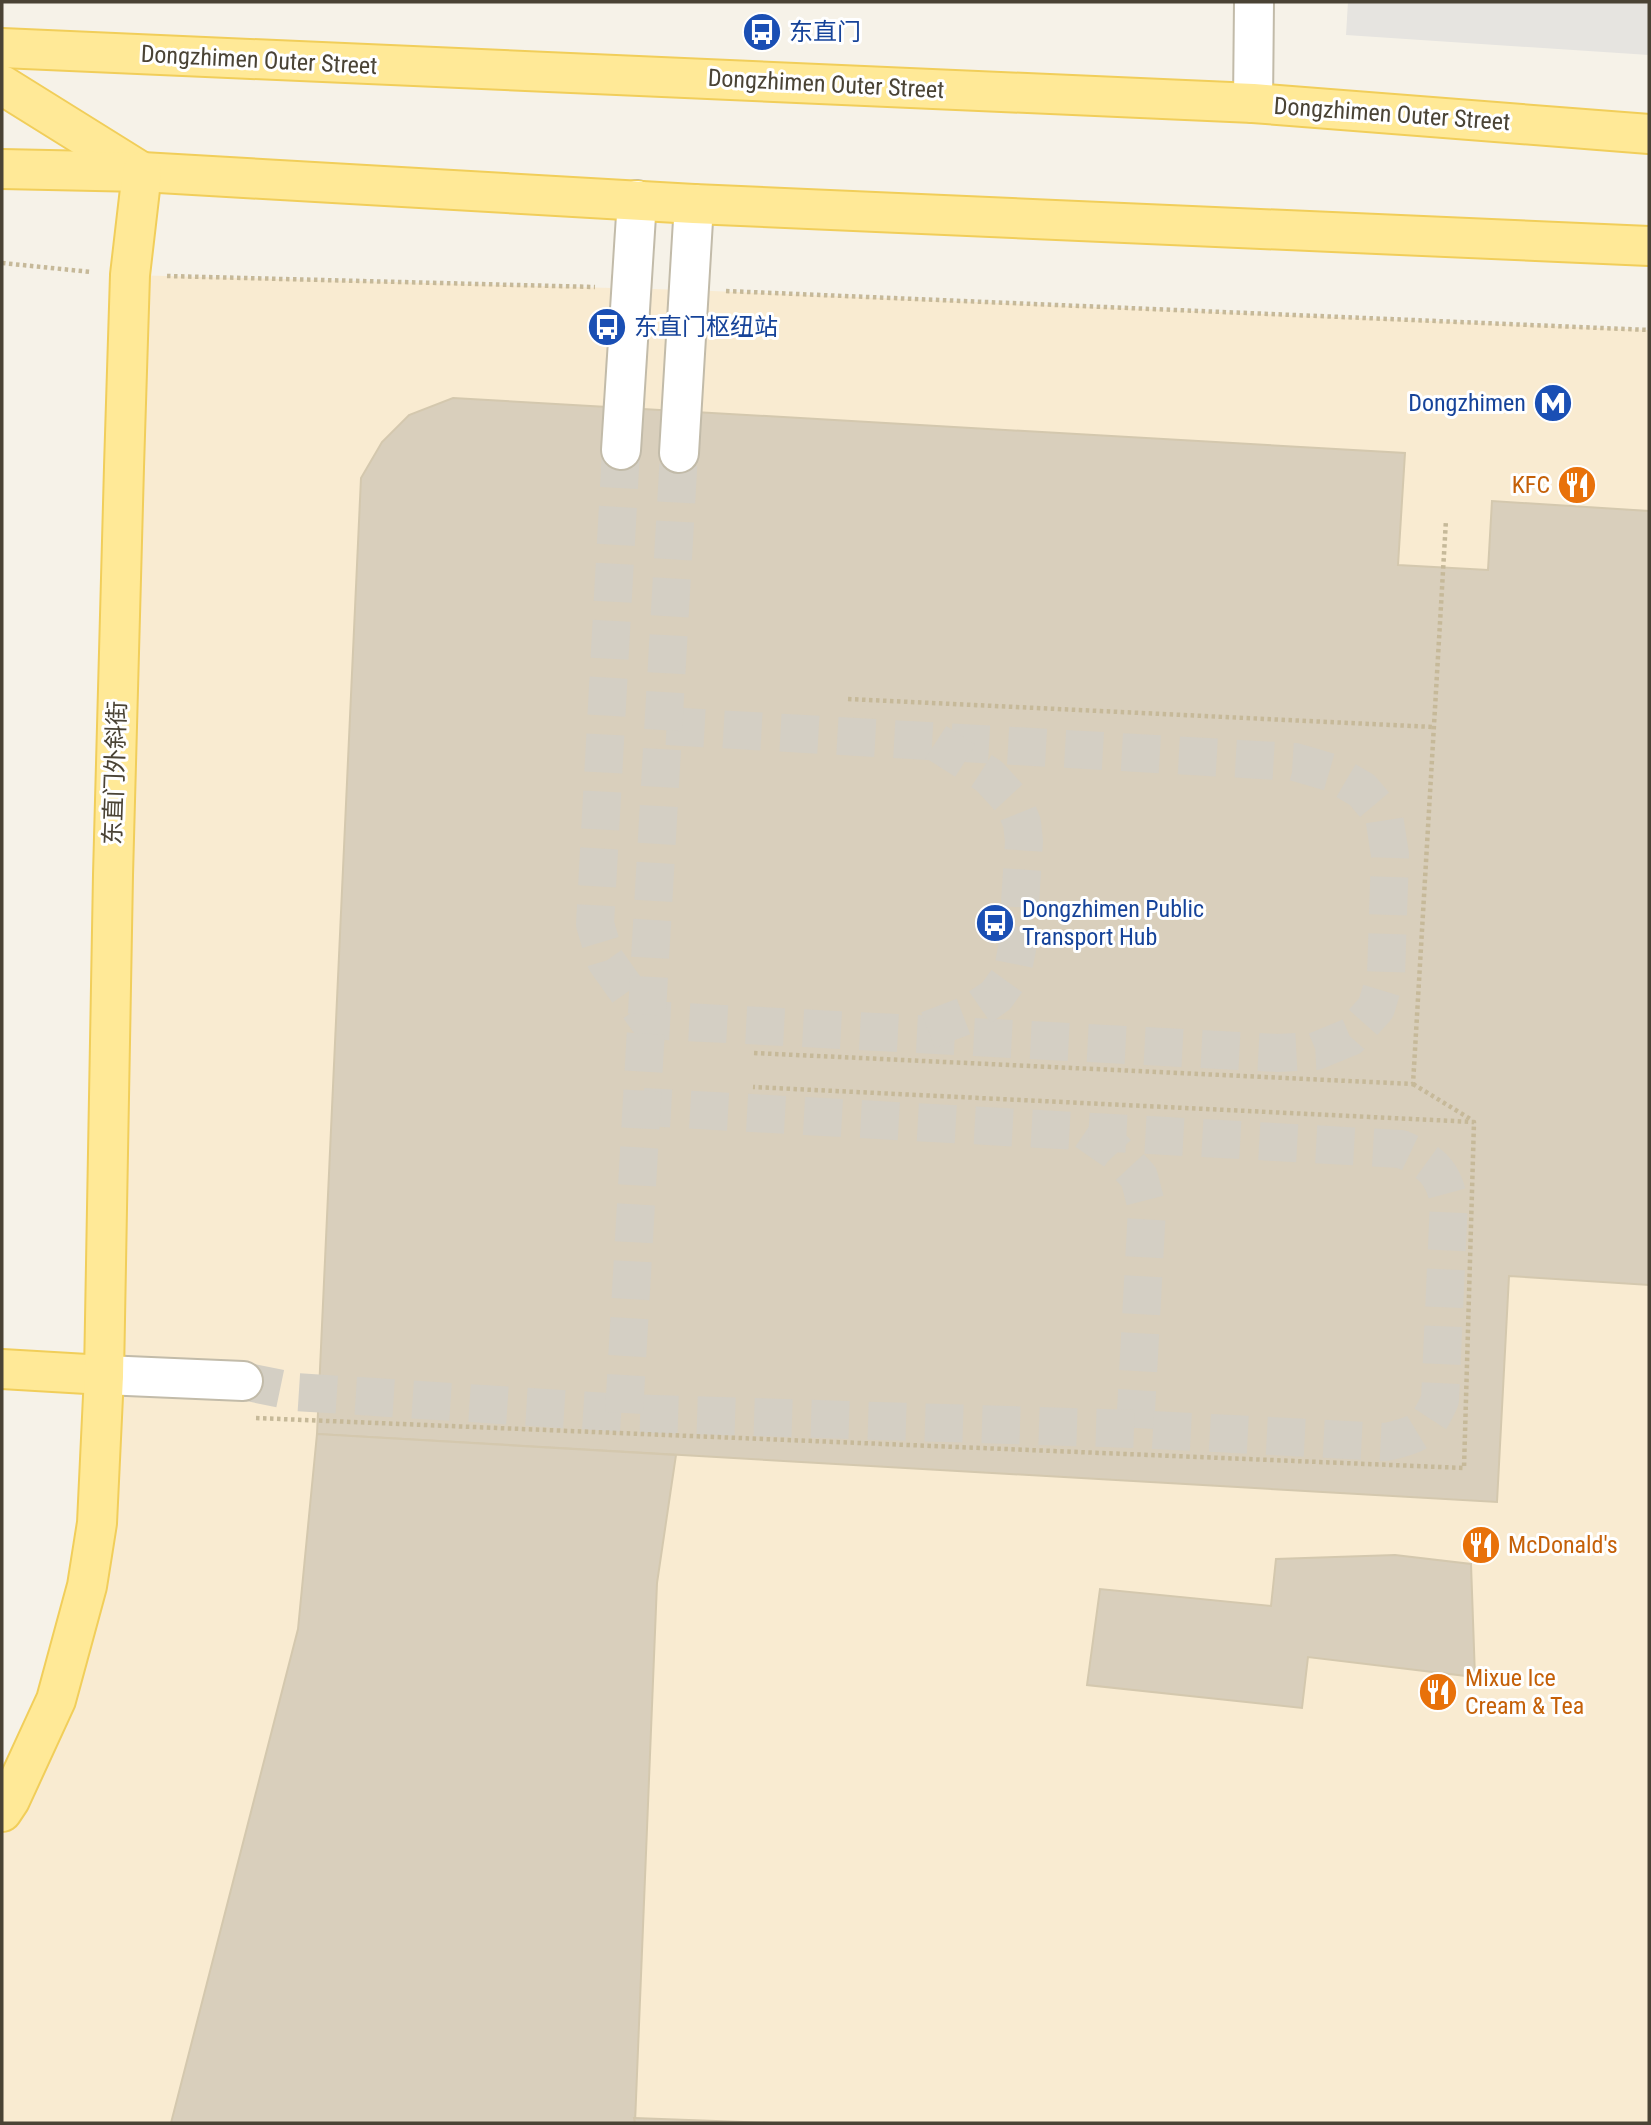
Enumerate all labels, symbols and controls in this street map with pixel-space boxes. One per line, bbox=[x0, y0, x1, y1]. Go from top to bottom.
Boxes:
bus stop icon: 东直门 bbox=[741, 11, 783, 53]
place label: 东直门 bbox=[789, 18, 861, 46]
street label: Dongzhimen Outer Street bbox=[140, 40, 378, 80]
street label: Dongzhimen Outer Street bbox=[707, 64, 945, 104]
street label: Dongzhimen Outer Street bbox=[1273, 92, 1511, 136]
bus stop icon: 东直门枢纽站 bbox=[586, 306, 628, 348]
place label: 东直门枢纽站 bbox=[634, 313, 778, 341]
metro station icon: Dongzhimen bbox=[1532, 382, 1574, 424]
place label: Dongzhimen bbox=[1408, 389, 1526, 417]
restaurant icon: KFC bbox=[1556, 464, 1598, 506]
place label: KFC bbox=[1512, 471, 1550, 499]
street label: 东直门外斜街 bbox=[98, 701, 132, 845]
place label: Dongzhimen Public Transport Hub bbox=[1022, 895, 1204, 951]
bus stop icon: Dongzhimen Public Transport Hub bbox=[974, 902, 1016, 944]
restaurant icon: McDonald's bbox=[1460, 1524, 1502, 1566]
place label: McDonald's bbox=[1508, 1531, 1618, 1559]
place label: Mixue Ice Cream & Tea bbox=[1465, 1664, 1584, 1720]
restaurant icon: Mixue Ice Cream & Tea bbox=[1417, 1671, 1459, 1713]

